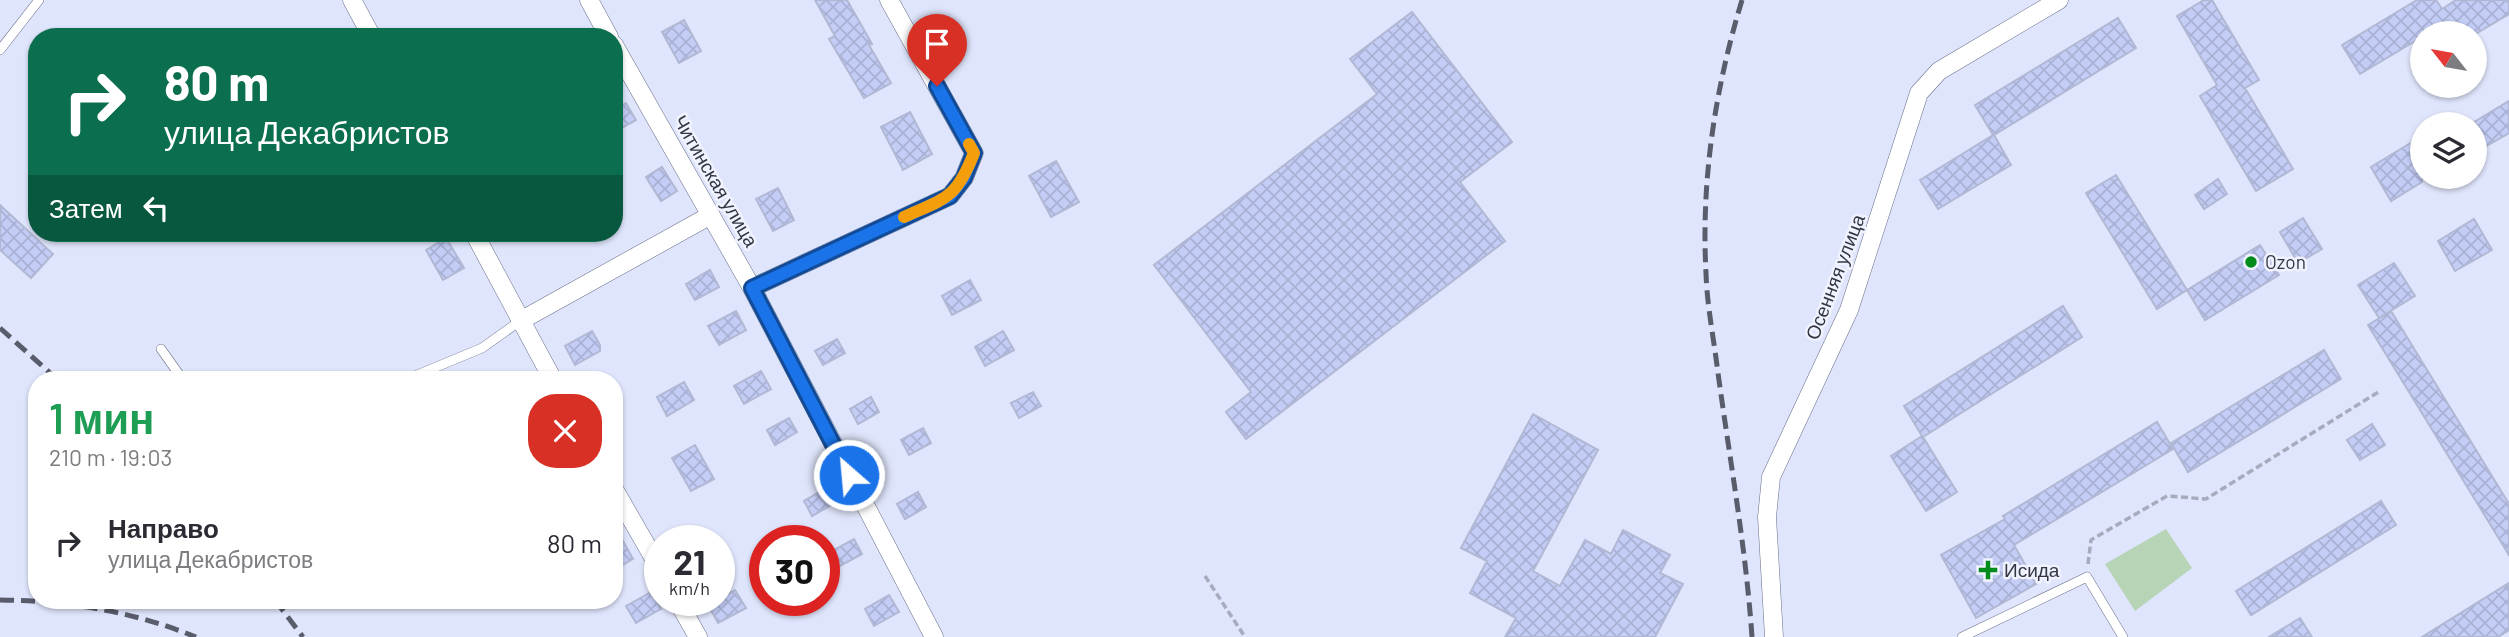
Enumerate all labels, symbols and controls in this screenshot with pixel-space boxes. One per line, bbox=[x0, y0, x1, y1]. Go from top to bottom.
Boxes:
pin bbox=[907, 14, 967, 86]
north arrow bbox=[2410, 21, 2487, 98]
map controls bbox=[2410, 21, 2487, 189]
icon: arrive bbox=[918, 25, 956, 63]
text: 80 m bbox=[164, 52, 269, 111]
icon: right bbox=[49, 56, 140, 147]
street label: Читинская улица bbox=[669, 111, 764, 251]
text: улица Декабристов bbox=[164, 112, 449, 150]
button: layers bbox=[2410, 112, 2487, 189]
icon: left bbox=[137, 189, 175, 227]
text: Затем bbox=[49, 192, 123, 223]
street label: Осенняя улица bbox=[1800, 210, 1869, 343]
place label: Ozon bbox=[2265, 250, 2306, 273]
marker: Ozon bbox=[2243, 254, 2259, 270]
text: 1 мин bbox=[49, 392, 154, 442]
button: close bbox=[528, 394, 602, 468]
position arrow bbox=[812, 438, 886, 512]
text: 210 m · 19:03 bbox=[49, 443, 172, 471]
text: Направо bbox=[108, 512, 219, 543]
icon: right bbox=[49, 524, 87, 562]
speed limit sign: 30 bbox=[749, 525, 840, 616]
text: 80 m bbox=[547, 527, 602, 558]
text: 21 bbox=[674, 540, 705, 582]
text: улица Декабристов bbox=[108, 545, 313, 573]
place label: Исида bbox=[2004, 558, 2060, 581]
marker: Исида bbox=[1978, 560, 1998, 580]
text: km/h bbox=[669, 577, 710, 599]

